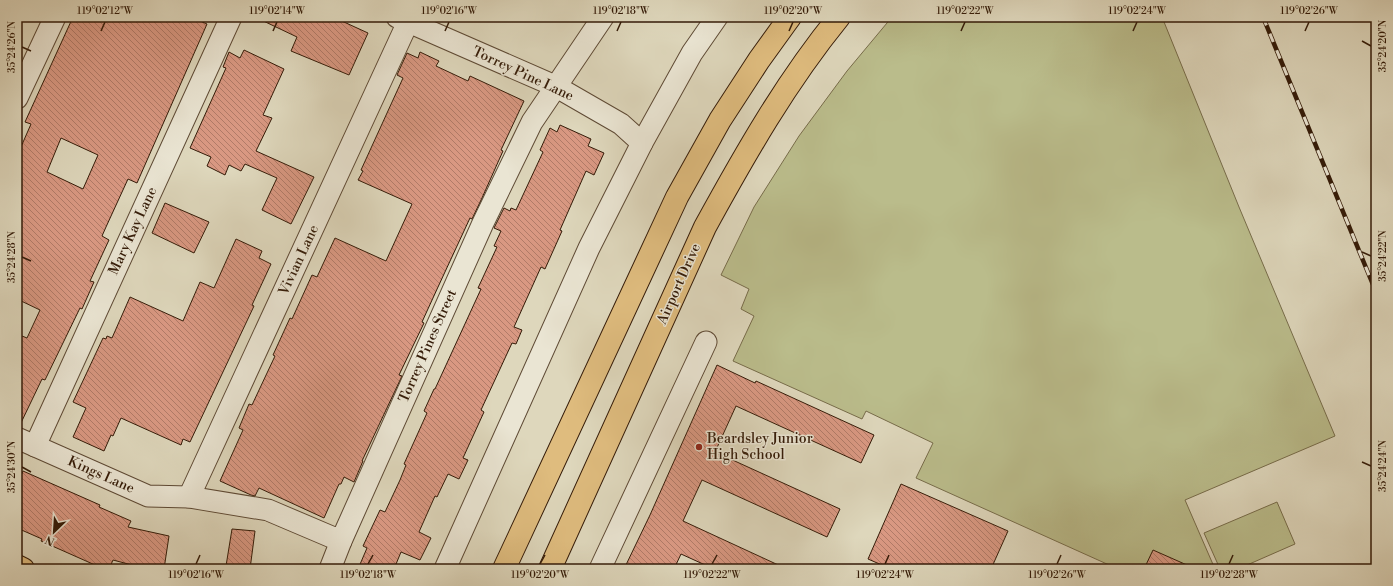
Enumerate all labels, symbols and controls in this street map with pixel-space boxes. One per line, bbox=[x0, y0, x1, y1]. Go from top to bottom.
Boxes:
text: 119°02'12"W bbox=[77, 5, 134, 17]
text: 119°02'14"W bbox=[249, 5, 306, 17]
text: 119°02'16"W bbox=[421, 5, 478, 17]
text: 119°02'18"W bbox=[593, 5, 650, 17]
text: 119°02'20"W bbox=[764, 5, 823, 17]
text: 119°02'22"W bbox=[936, 5, 994, 17]
text: 119°02'24"W bbox=[1108, 5, 1167, 17]
text: 119°02'26"W bbox=[1280, 5, 1339, 17]
text: 35°24'20"N bbox=[1377, 19, 1389, 72]
text: 35°24'26"N bbox=[6, 21, 18, 73]
street label: Torrey Pine Lane bbox=[469, 43, 577, 105]
street label: Mary Kay Lane bbox=[105, 184, 161, 278]
street label: Vivian Lane bbox=[274, 222, 323, 299]
text: 35°24'22"N bbox=[1377, 230, 1389, 282]
text: 35°24'28"N bbox=[6, 231, 18, 283]
street label: Airport Drive bbox=[653, 241, 705, 328]
street label: Torrey Pines Street bbox=[395, 287, 461, 405]
place label: Beardsley Junior High School bbox=[706, 430, 813, 464]
text: 35°24'30"N bbox=[6, 440, 18, 493]
text: 35°24'24"N bbox=[1377, 440, 1389, 492]
marker: Beardsley Junior High School bbox=[694, 442, 704, 452]
street label: Kings Lane bbox=[65, 452, 137, 498]
north arrow bbox=[34, 512, 74, 552]
text: N bbox=[43, 532, 57, 548]
text: 119°02'16"W bbox=[168, 569, 225, 581]
text: 119°02'18"W bbox=[340, 569, 397, 581]
text: 119°02'20"W bbox=[511, 569, 570, 581]
text: 119°02'22"W bbox=[683, 569, 741, 581]
text: 119°02'24"W bbox=[856, 569, 915, 581]
text: 119°02'26"W bbox=[1028, 569, 1087, 581]
text: 119°02'28"W bbox=[1200, 569, 1259, 581]

